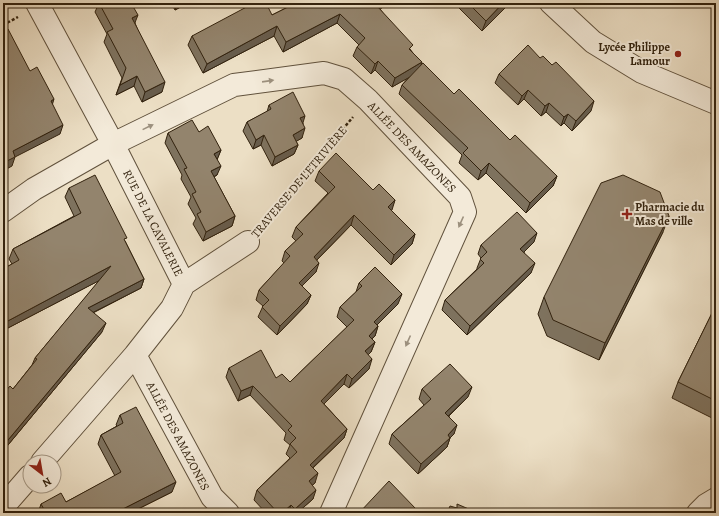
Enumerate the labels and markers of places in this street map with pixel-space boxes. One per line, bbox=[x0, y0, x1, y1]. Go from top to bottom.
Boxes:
place label: Lycée Philippe Lamour bbox=[598, 39, 670, 69]
marker: Lycée Philippe Lamour bbox=[673, 49, 683, 59]
place label: Pharmacie du Mas de ville bbox=[635, 199, 705, 229]
marker: Pharmacie du Mas de ville bbox=[622, 209, 632, 219]

